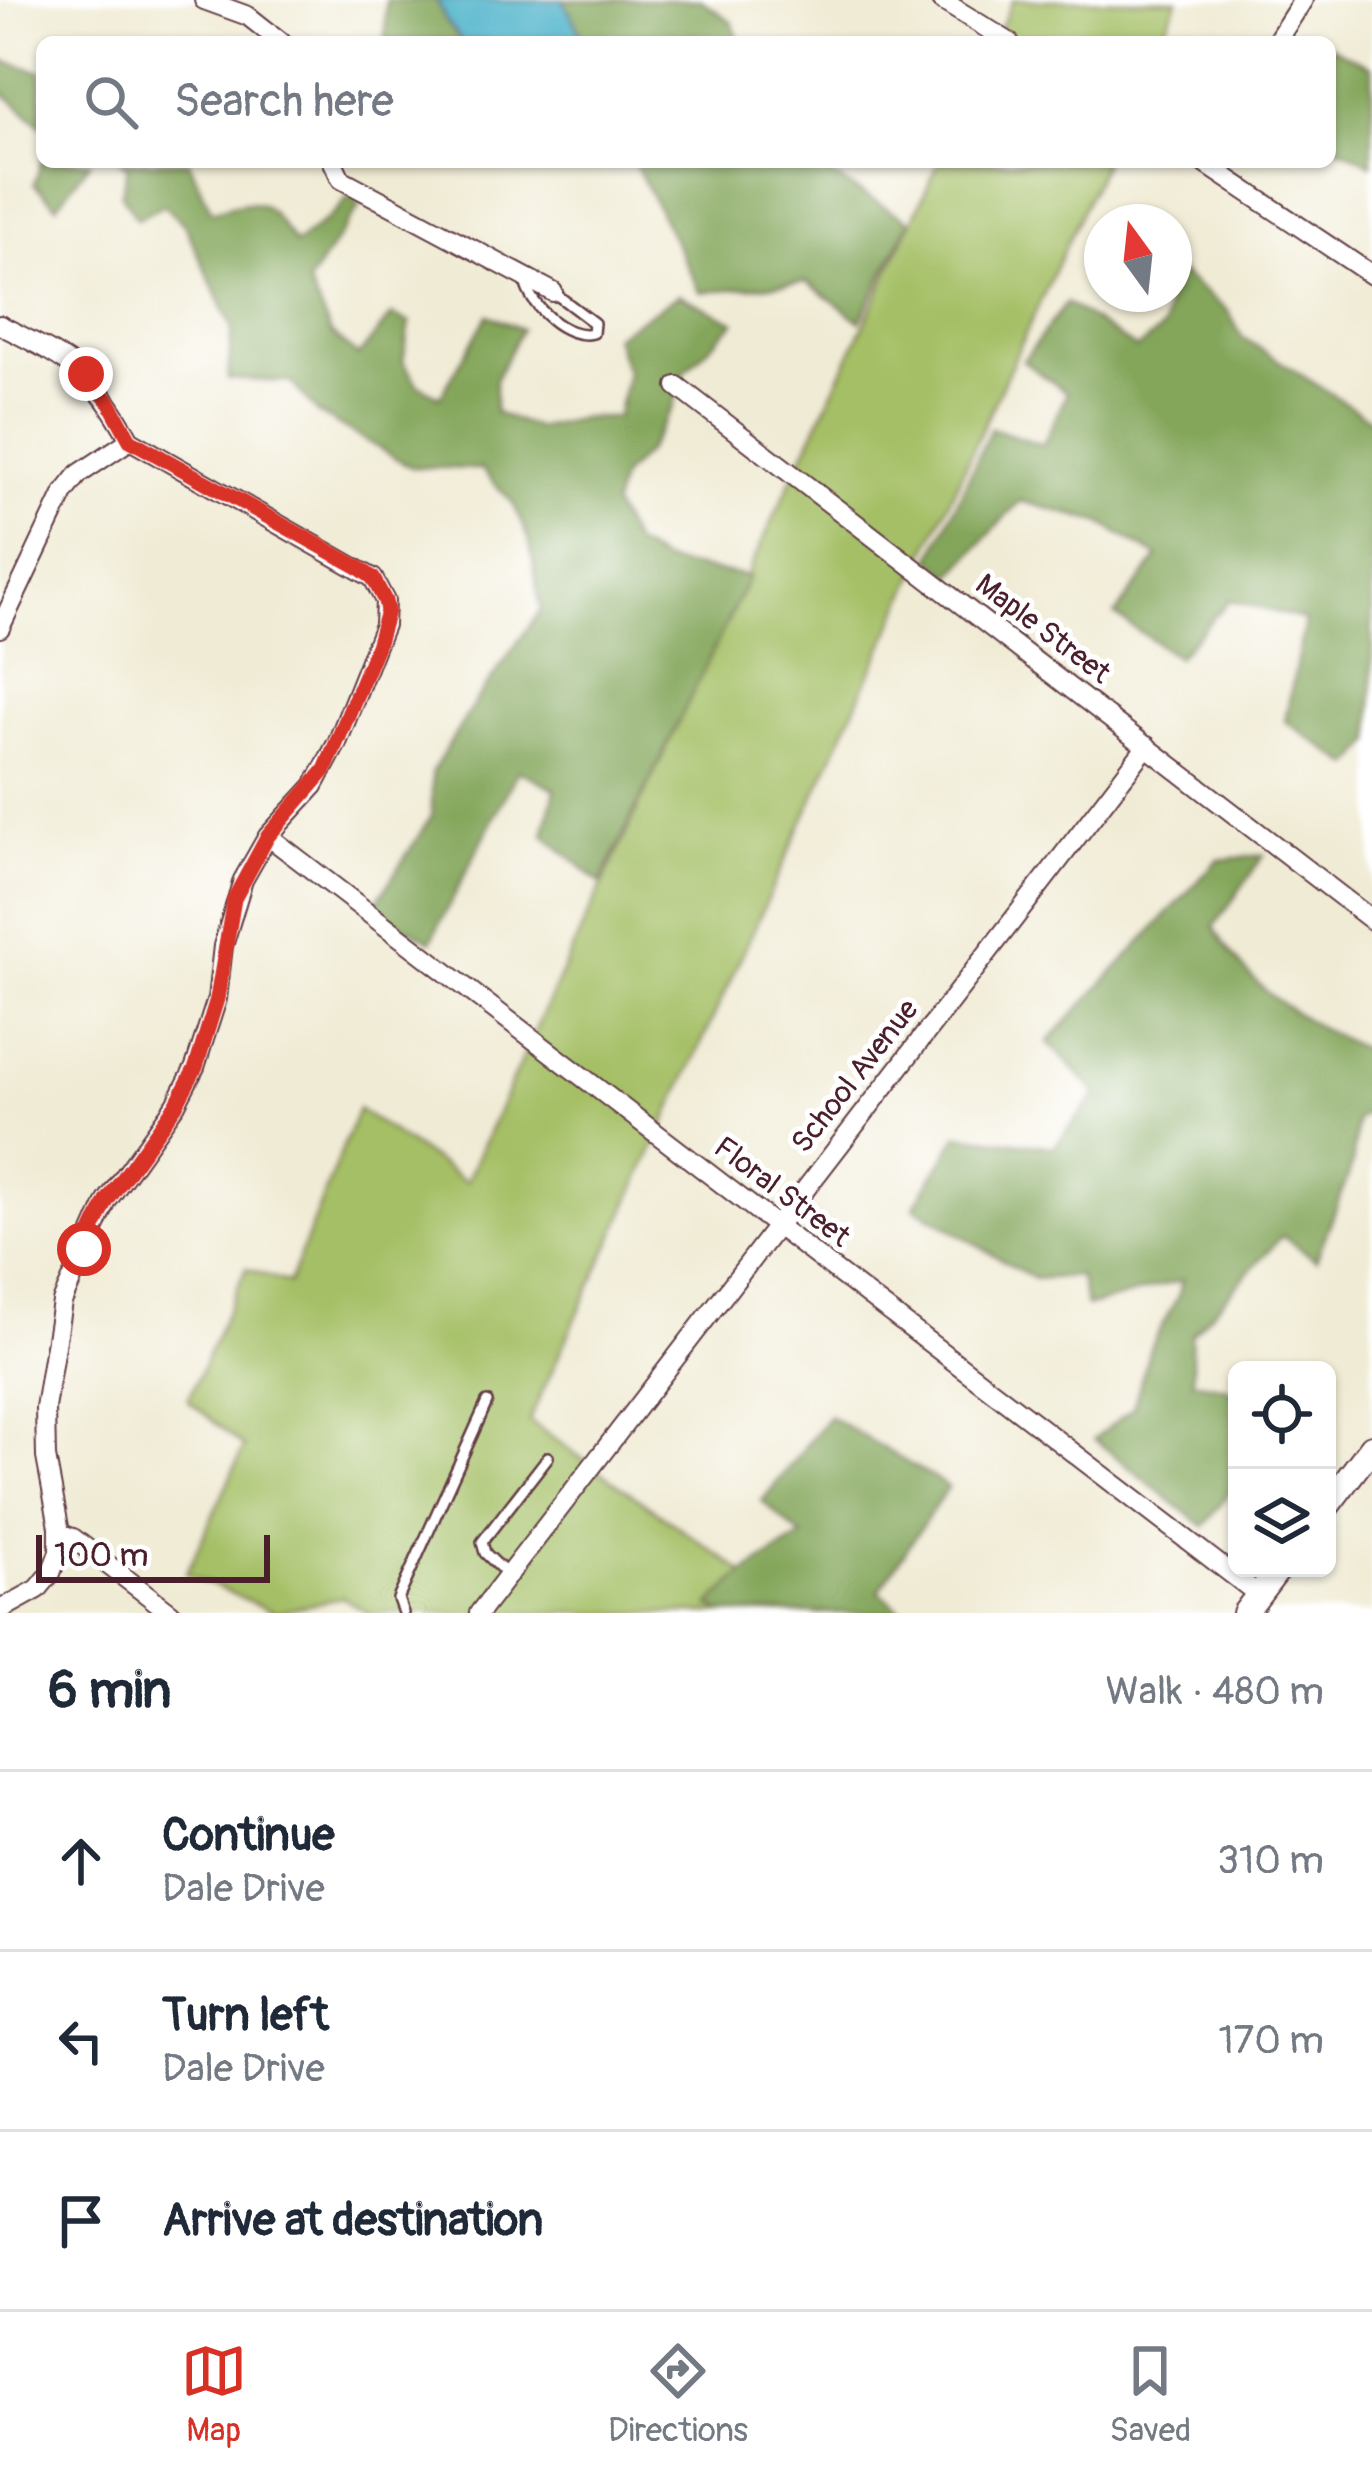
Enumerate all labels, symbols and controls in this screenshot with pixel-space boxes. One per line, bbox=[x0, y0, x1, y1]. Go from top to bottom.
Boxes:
search box bbox=[36, 36, 1336, 168]
icon: search bbox=[78, 69, 144, 135]
text: Search here bbox=[174, 74, 394, 130]
north arrow bbox=[1084, 204, 1192, 312]
route end bbox=[59, 347, 113, 401]
street label: Maple Street bbox=[968, 566, 1119, 692]
street label: School Avenue bbox=[784, 992, 927, 1160]
street label: Floral Street bbox=[707, 1129, 858, 1256]
route start bbox=[57, 1222, 111, 1276]
map controls bbox=[1228, 1361, 1336, 1577]
button: locate bbox=[1228, 1361, 1336, 1469]
button: layers bbox=[1228, 1469, 1336, 1577]
scale bar bbox=[36, 1529, 270, 1582]
text: 100 m bbox=[54, 1535, 148, 1576]
text: 6 min bbox=[48, 1659, 171, 1723]
text: Walk · 480 m bbox=[1105, 1667, 1324, 1716]
text: Continue bbox=[162, 1808, 335, 1864]
icon: ahead bbox=[48, 1828, 114, 1894]
text: 310 m bbox=[1217, 1836, 1324, 1885]
text: Dale Drive bbox=[162, 1864, 325, 1913]
text: Turn left bbox=[162, 1988, 329, 2044]
icon: left bbox=[48, 2008, 114, 2074]
text: 170 m bbox=[1218, 2016, 1324, 2065]
text: Dale Drive bbox=[162, 2044, 325, 2093]
icon: arrive bbox=[48, 2188, 114, 2254]
text: Arrive at destination bbox=[162, 2193, 543, 2249]
tab: Map bbox=[181, 2338, 247, 2451]
tab: Directions bbox=[608, 2338, 748, 2451]
tab: Saved bbox=[1109, 2338, 1191, 2451]

